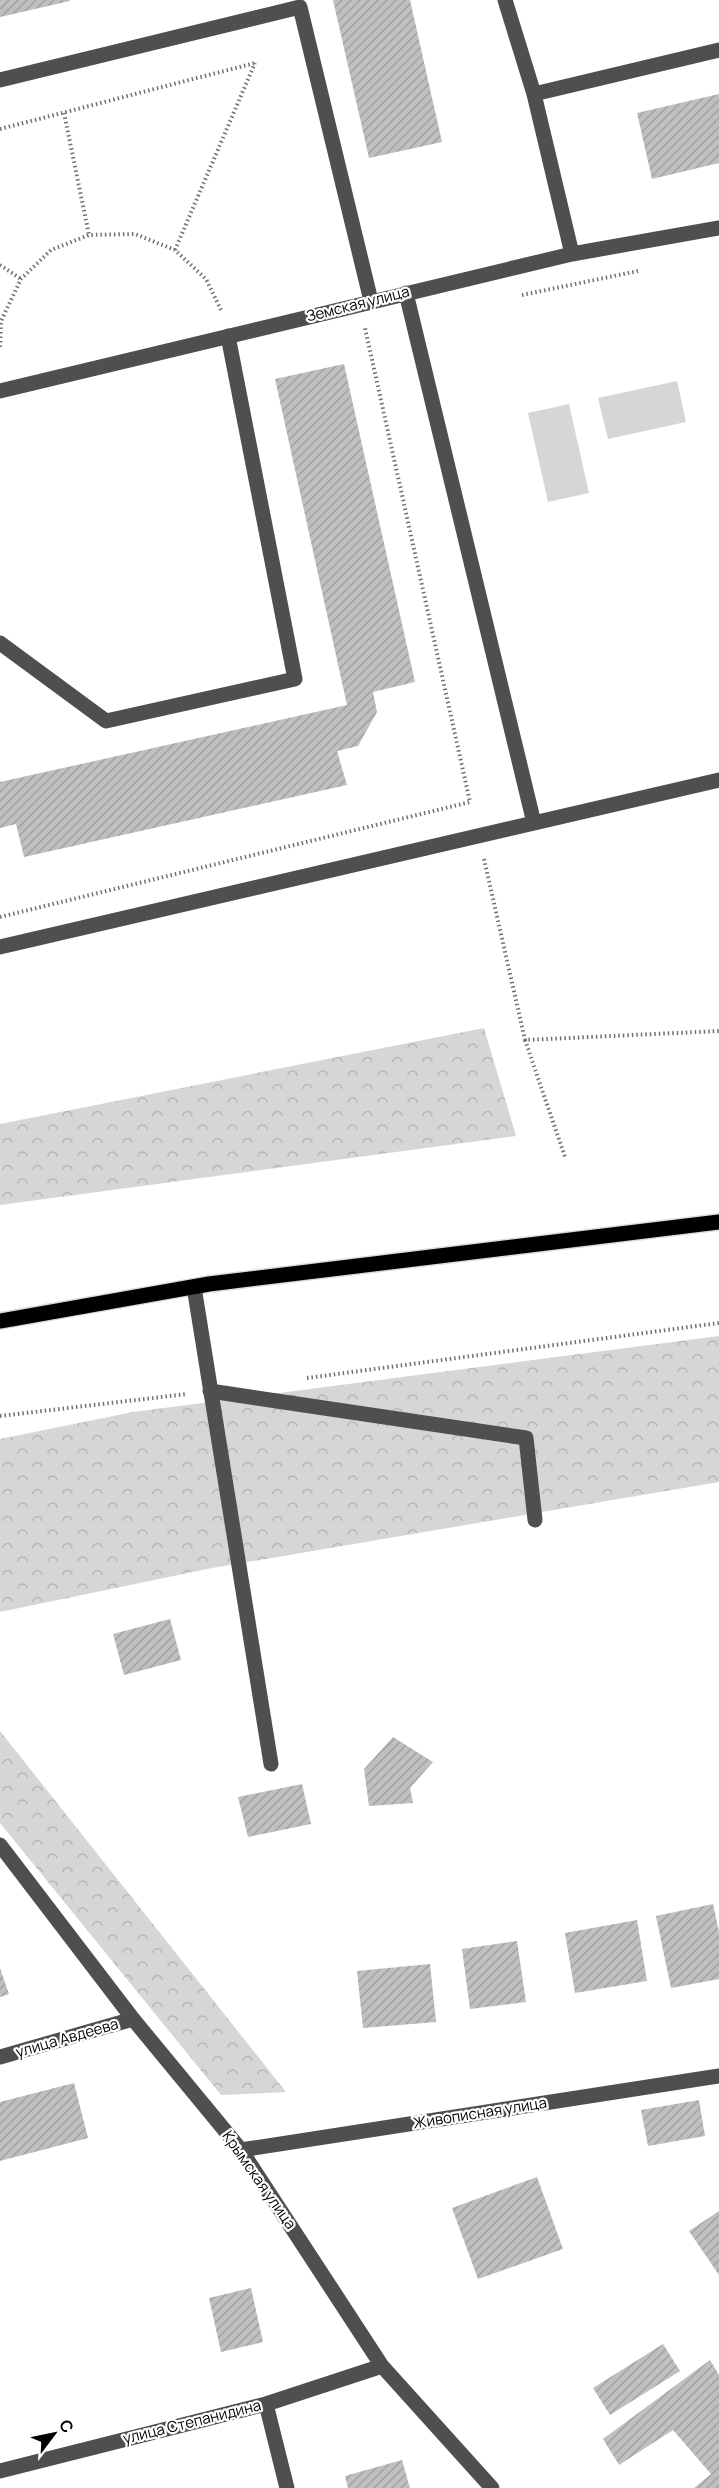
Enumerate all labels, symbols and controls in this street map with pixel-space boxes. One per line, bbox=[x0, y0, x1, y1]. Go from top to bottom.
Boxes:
street label: Земская улица bbox=[304, 281, 412, 326]
street label: улица Авдеева bbox=[13, 2013, 121, 2062]
street label: Живописная улица bbox=[412, 2092, 548, 2133]
street label: Крымская улица bbox=[218, 2126, 301, 2233]
street label: улица Степанидина bbox=[121, 2394, 263, 2449]
north arrow bbox=[24, 2404, 84, 2464]
text: С bbox=[54, 2415, 79, 2437]

